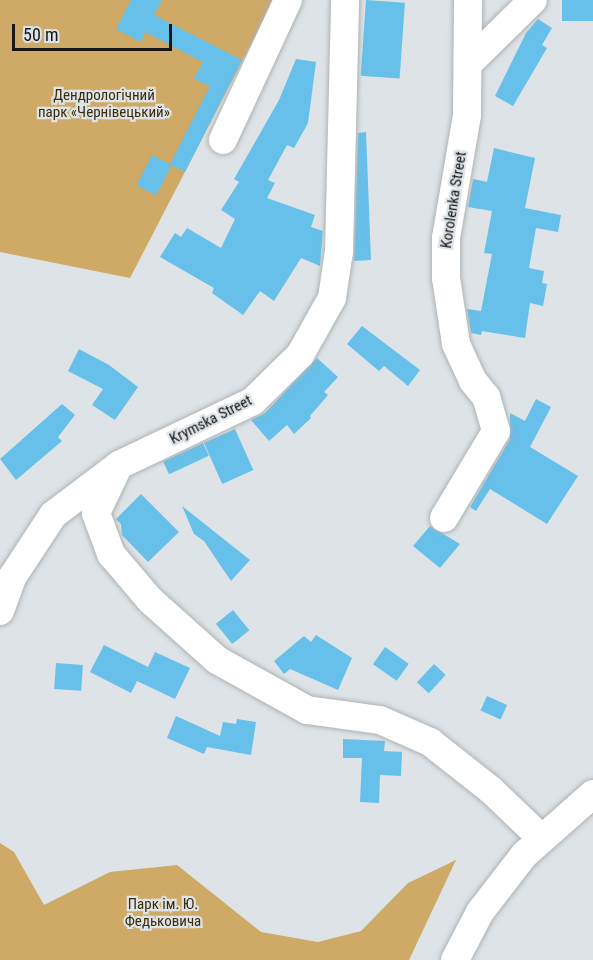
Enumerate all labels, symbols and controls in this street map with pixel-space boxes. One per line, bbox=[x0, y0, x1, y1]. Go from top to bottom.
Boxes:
scale bar bbox=[15, 12, 176, 50]
text: 50 m bbox=[23, 24, 58, 45]
park label: Дендрологічний парк «Чернівецький» bbox=[38, 86, 170, 121]
street label: Korolenka Street bbox=[437, 150, 471, 250]
street label: Krymska Street bbox=[167, 392, 255, 448]
park label: Парк ім. Ю. Федьковича bbox=[125, 895, 201, 930]

